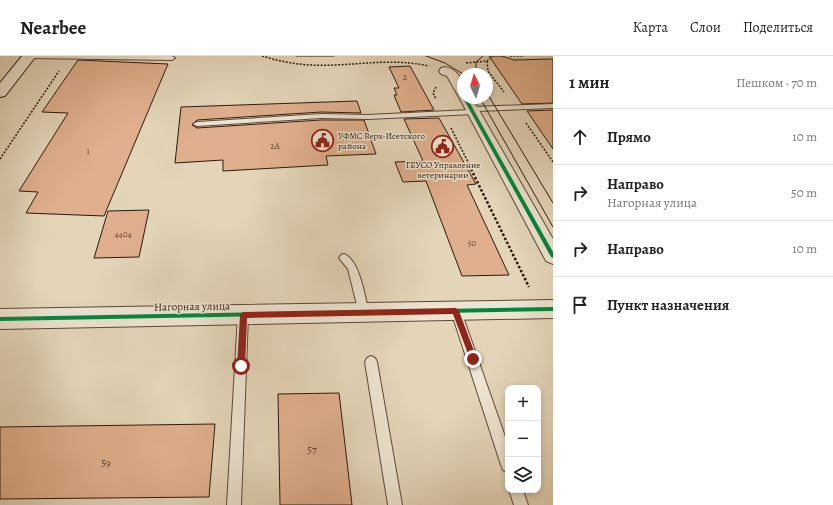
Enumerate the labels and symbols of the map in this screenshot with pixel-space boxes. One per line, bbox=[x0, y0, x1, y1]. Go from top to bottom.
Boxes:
north arrow bbox=[457, 68, 493, 104]
house number: 2 bbox=[403, 71, 408, 83]
public building icon: УФМС Верх-Исетского района bbox=[309, 128, 335, 154]
place label: УФМС Верх-Исетского района bbox=[338, 130, 426, 152]
public building icon: ГБУСО Управление ветеринарии bbox=[430, 133, 456, 159]
house number: 2А bbox=[270, 140, 281, 152]
house number: 1 bbox=[86, 145, 90, 157]
place label: ГБУСО Управление ветеринарии bbox=[406, 159, 480, 181]
house number: 4404 bbox=[114, 228, 132, 240]
house number: 50 bbox=[468, 237, 477, 249]
street label: Нагорная улица bbox=[154, 298, 231, 315]
route end bbox=[464, 350, 482, 368]
route start bbox=[232, 357, 250, 375]
house number: 57 bbox=[307, 442, 317, 457]
house number: 59 bbox=[101, 455, 111, 470]

